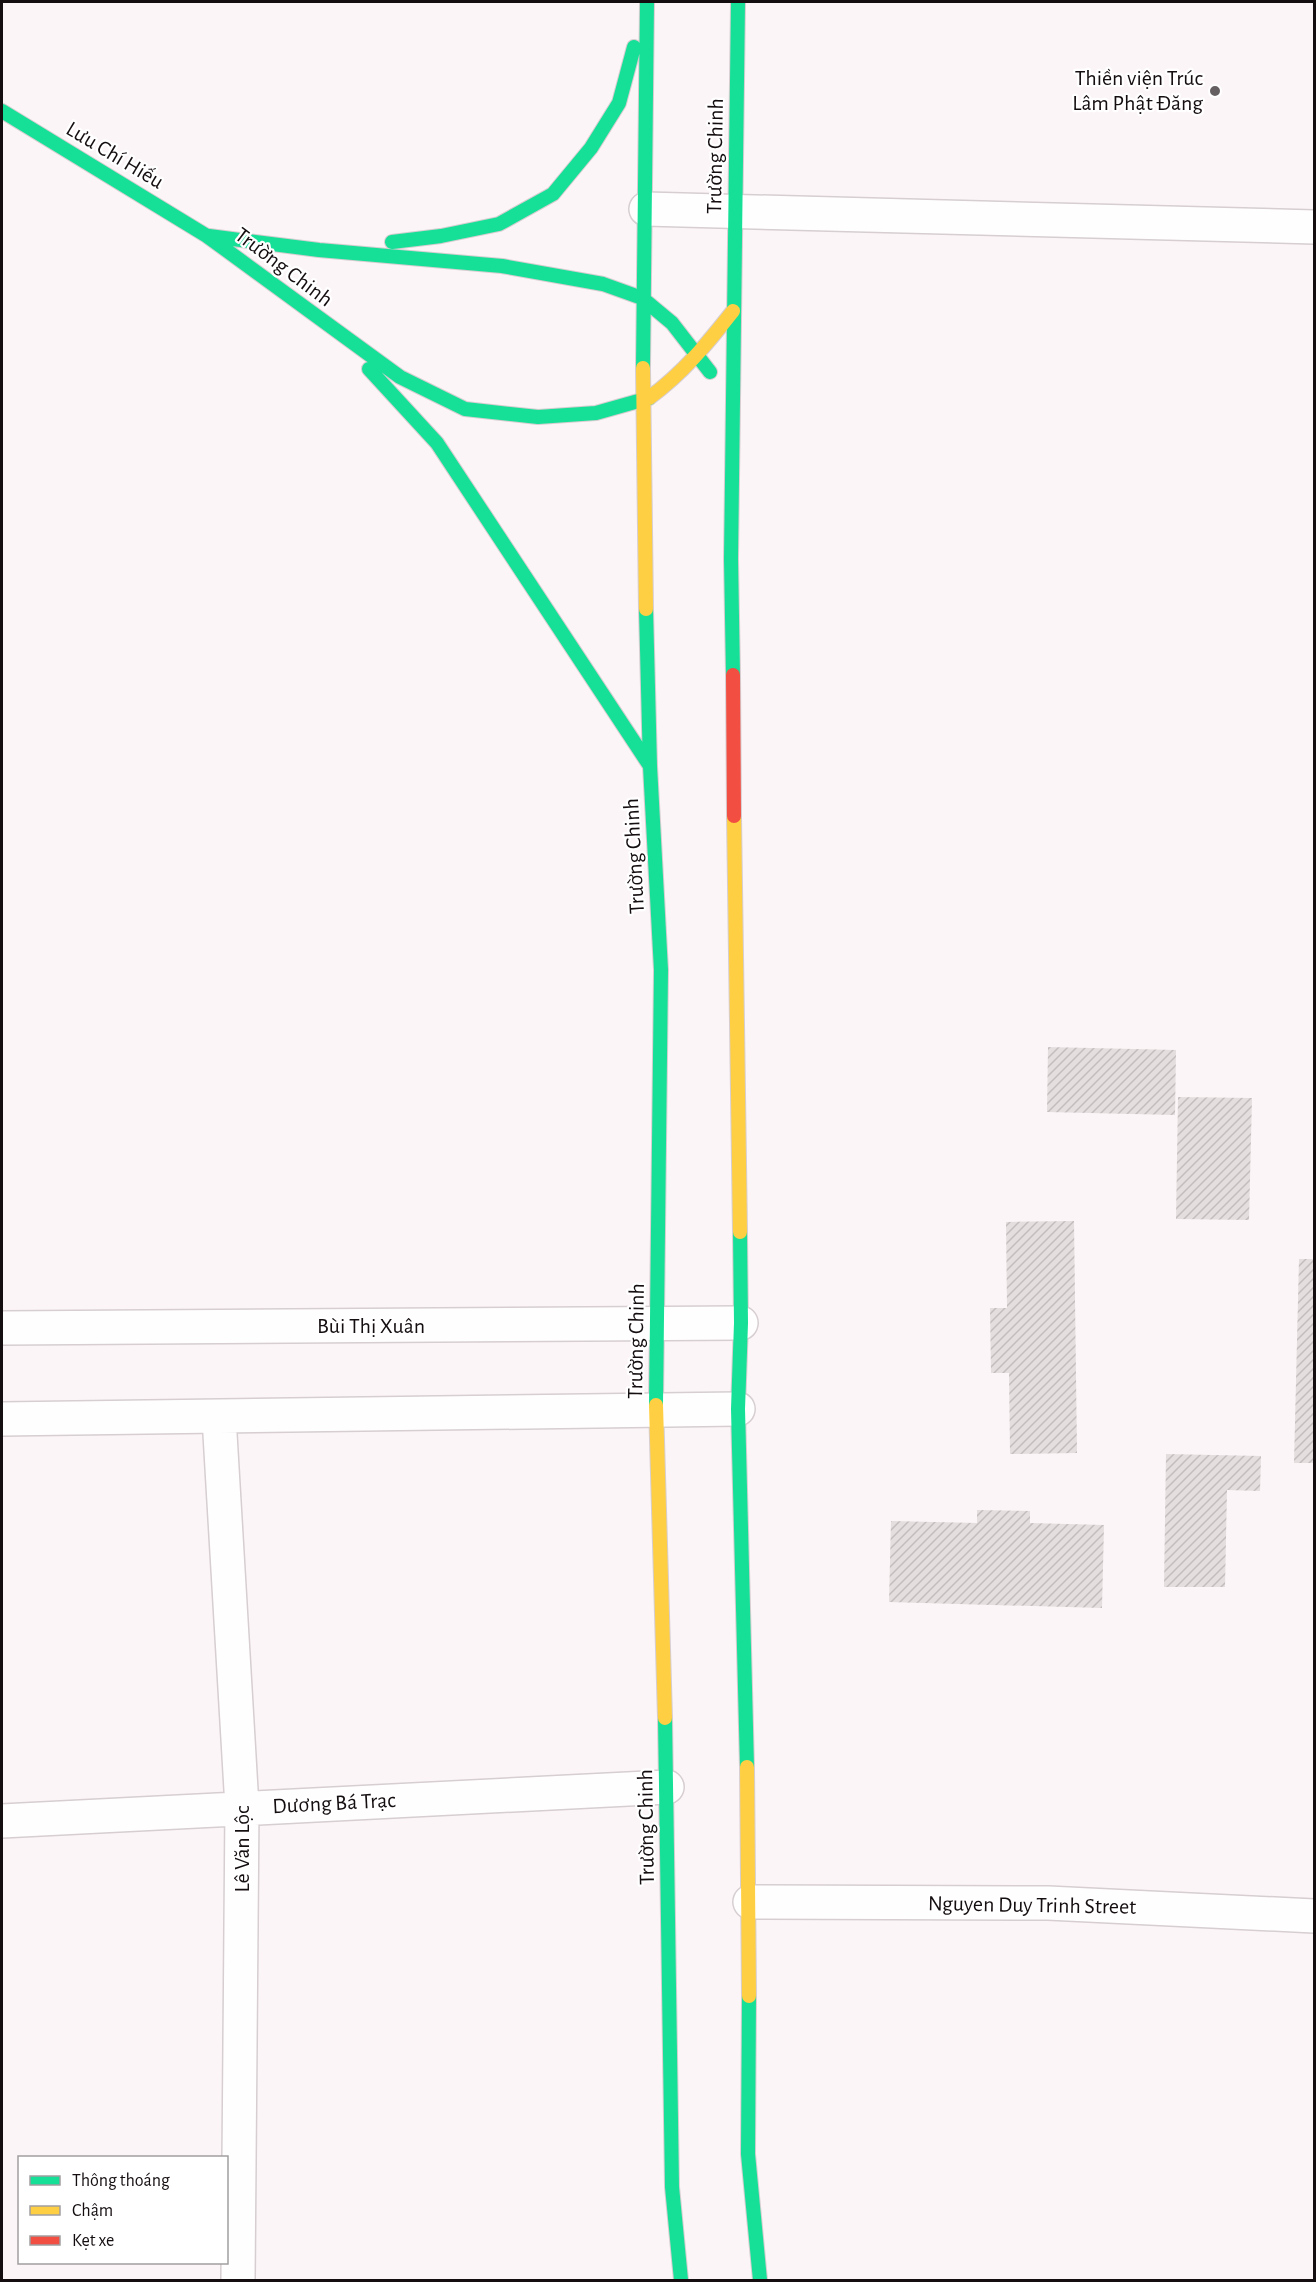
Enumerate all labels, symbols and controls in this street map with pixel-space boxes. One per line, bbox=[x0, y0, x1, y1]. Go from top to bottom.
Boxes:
place label: Thiền viện Trúc Lâm Phật Đăng bbox=[1072, 67, 1204, 114]
marker: Thiền viện Trúc Lâm Phật Đăng bbox=[1208, 84, 1222, 98]
street label: Trường Chinh bbox=[703, 98, 727, 214]
street label: Lưu Chí Hiếu bbox=[62, 117, 168, 193]
street label: Trường Chinh bbox=[231, 223, 337, 311]
street label: Trường Chinh bbox=[620, 798, 648, 914]
street label: Trường Chinh bbox=[624, 1283, 648, 1399]
street label: Bùi Thị Xuân bbox=[317, 1315, 425, 1337]
street label: Trường Chinh bbox=[634, 1769, 658, 1885]
street label: Dương Bá Trạc bbox=[272, 1789, 397, 1817]
street label: Lê Văn Lộc bbox=[231, 1805, 253, 1892]
street label: Nguyen Duy Trinh Street bbox=[928, 1892, 1136, 1918]
legend bbox=[18, 2156, 228, 2264]
text: Thông thoáng bbox=[72, 2172, 170, 2190]
text: Chậm bbox=[72, 2202, 113, 2220]
text: Kẹt xe bbox=[72, 2232, 114, 2250]

